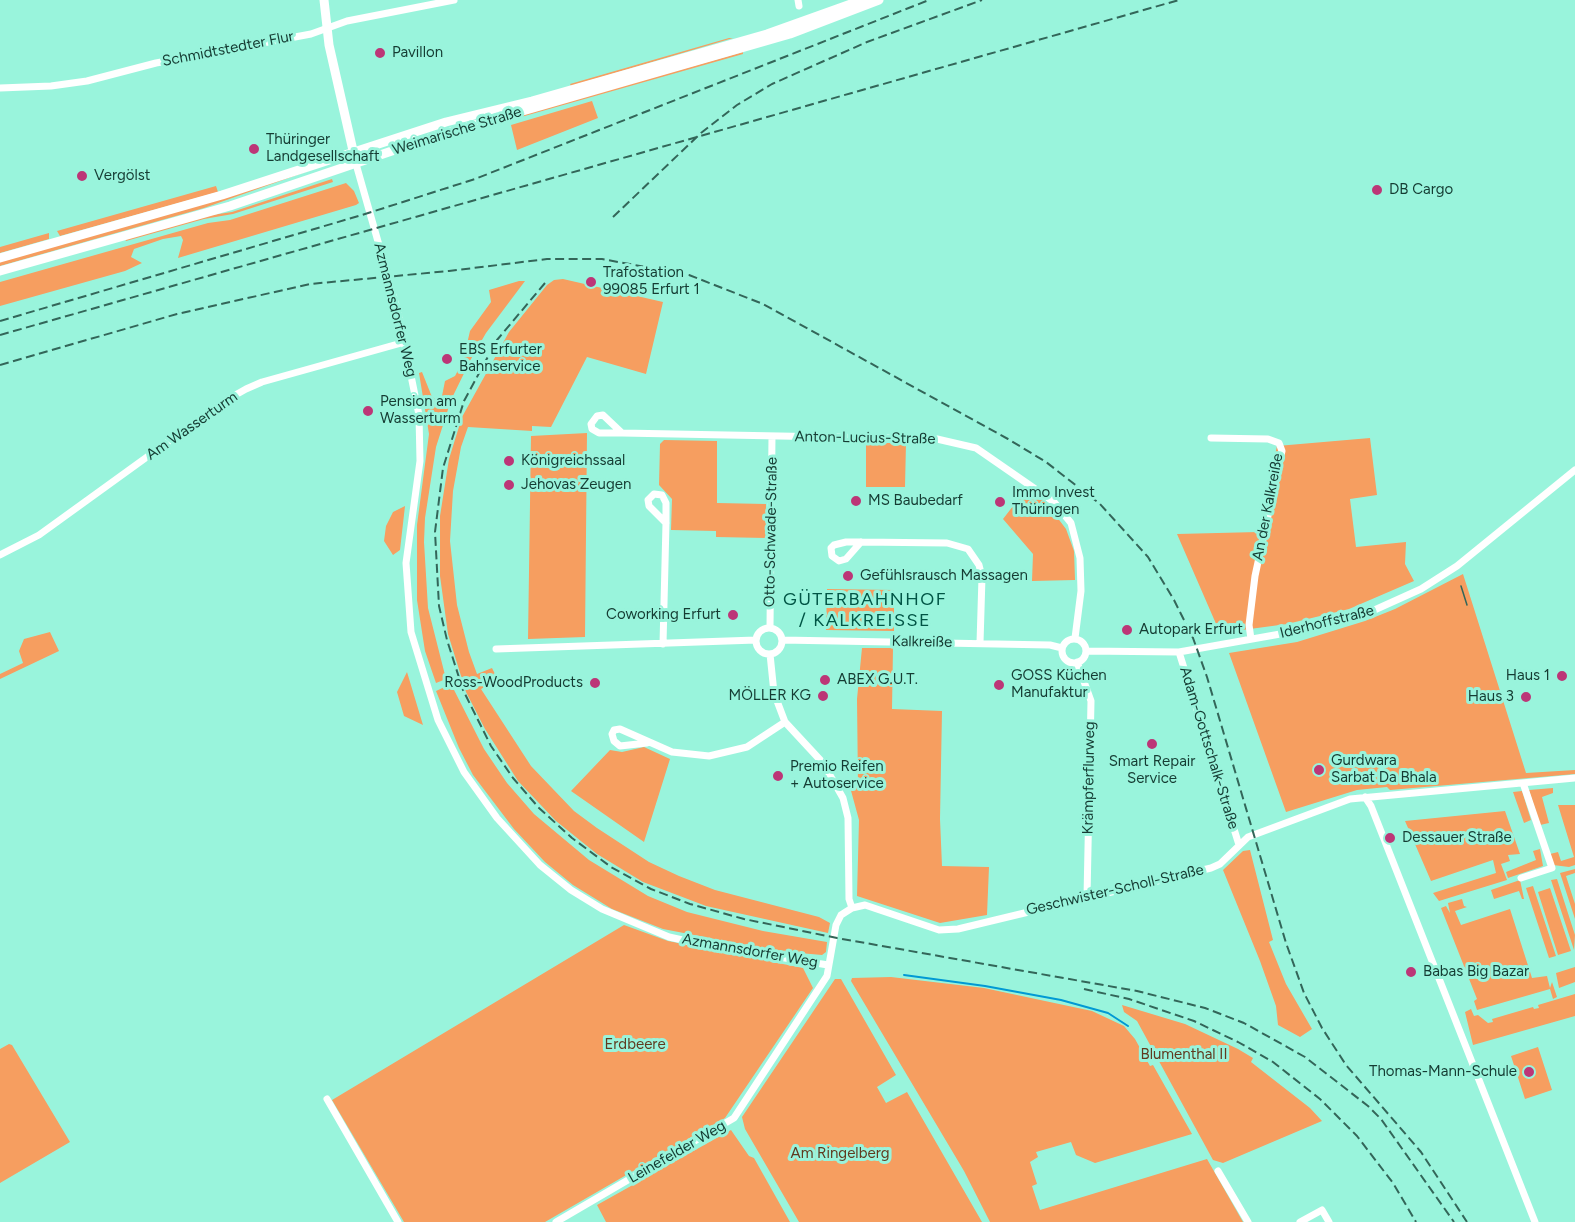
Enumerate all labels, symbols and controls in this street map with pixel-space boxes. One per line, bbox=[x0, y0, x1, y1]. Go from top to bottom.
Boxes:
street label: Schmidtstedter Flur bbox=[161, 27, 295, 71]
place label: Pavillon bbox=[392, 44, 443, 62]
marker: Pavillon bbox=[373, 46, 387, 60]
street label: Weimarische Straße bbox=[390, 103, 524, 159]
place label: Thüringer Landgesellschaft bbox=[266, 131, 380, 166]
marker: Thüringer Landgesellschaft bbox=[247, 142, 261, 156]
place label: Vergölst bbox=[94, 167, 151, 185]
marker: Vergölst bbox=[75, 169, 89, 183]
place label: DB Cargo bbox=[1389, 181, 1453, 199]
marker: DB Cargo bbox=[1370, 183, 1384, 197]
street label: Azmannsdorfer Weg bbox=[370, 241, 420, 379]
place label: Trafostation 99085 Erfurt 1 bbox=[603, 264, 700, 299]
marker: Trafostation 99085 Erfurt 1 bbox=[584, 275, 598, 289]
place label: EBS Erfurter Bahnservice bbox=[459, 341, 542, 376]
marker: EBS Erfurter Bahnservice bbox=[440, 352, 454, 366]
street label: Am Wasserturm bbox=[143, 388, 241, 464]
place label: Pension am Wasserturm bbox=[380, 393, 461, 428]
marker: Pension am Wasserturm bbox=[361, 404, 375, 418]
street label: Anton-Lucius-Straße bbox=[794, 428, 936, 448]
place label: Königreichssaal bbox=[521, 452, 625, 470]
street label: An der Kalkreiße bbox=[1249, 452, 1287, 562]
marker: Königreichssaal bbox=[502, 454, 516, 468]
street label: Otto-Schwade-Straße bbox=[761, 457, 781, 607]
place label: Jehovas Zeugen bbox=[521, 476, 631, 494]
marker: Jehovas Zeugen bbox=[502, 478, 516, 492]
place label: Immo Invest Thüringen bbox=[1012, 484, 1095, 519]
place label: MS Baubedarf bbox=[868, 492, 963, 510]
marker: MS Baubedarf bbox=[849, 494, 863, 508]
marker: Immo Invest Thüringen bbox=[993, 495, 1007, 509]
place label: Gefühlsrausch Massagen bbox=[860, 567, 1028, 585]
marker: Gefühlsrausch Massagen bbox=[841, 569, 855, 583]
district label: GÜTERBAHNHOF / KALKREISSE bbox=[783, 589, 947, 632]
street label: Iderhoffstraße bbox=[1278, 602, 1376, 642]
place label: Coworking Erfurt bbox=[606, 606, 721, 624]
marker: Coworking Erfurt bbox=[726, 608, 740, 622]
place label: Autopark Erfurt bbox=[1139, 621, 1243, 639]
marker: Autopark Erfurt bbox=[1120, 623, 1134, 637]
street label: Kalkreiße bbox=[892, 632, 952, 652]
street label: Adam-Gottschalk-Straße bbox=[1176, 664, 1242, 832]
place label: GOSS Küchen Manufaktur bbox=[1011, 667, 1107, 702]
place label: Haus 1 bbox=[1506, 667, 1550, 685]
marker: Haus 1 bbox=[1555, 669, 1569, 683]
place label: ABEX G.U.T. bbox=[837, 671, 918, 689]
marker: ABEX G.U.T. bbox=[818, 673, 832, 687]
place label: Ross-WoodProducts bbox=[444, 674, 583, 692]
marker: Ross-WoodProducts bbox=[588, 676, 602, 690]
marker: GOSS Küchen Manufaktur bbox=[992, 678, 1006, 692]
place label: MÖLLER KG bbox=[729, 687, 811, 705]
place label: Haus 3 bbox=[1468, 688, 1514, 706]
marker: MÖLLER KG bbox=[816, 689, 830, 703]
marker: Haus 3 bbox=[1519, 690, 1533, 704]
street label: Krämpferflurweg bbox=[1079, 721, 1099, 835]
marker: Smart Repair Service bbox=[1145, 737, 1159, 751]
place label: Gurdwara Sarbat Da Bhala bbox=[1331, 752, 1437, 787]
place label: Smart Repair Service bbox=[1109, 753, 1195, 788]
place label: Premio Reifen + Autoservice bbox=[790, 758, 884, 793]
marker: Gurdwara Sarbat Da Bhala bbox=[1312, 763, 1326, 777]
marker: Premio Reifen + Autoservice bbox=[771, 769, 785, 783]
place label: Dessauer Straße bbox=[1402, 829, 1512, 847]
marker: Dessauer Straße bbox=[1383, 831, 1397, 845]
street label: Geschwister-Scholl-Straße bbox=[1024, 861, 1206, 919]
street label: Azmannsdorfer Weg bbox=[681, 930, 819, 972]
place label: Babas Big Bazar bbox=[1423, 963, 1529, 981]
marker: Babas Big Bazar bbox=[1404, 965, 1418, 979]
park label: Erdbeere bbox=[604, 1036, 666, 1054]
park label: Blumenthal II bbox=[1141, 1046, 1227, 1064]
place label: Thomas-Mann-Schule bbox=[1369, 1063, 1517, 1081]
marker: Thomas-Mann-Schule bbox=[1522, 1065, 1536, 1079]
street label: Leinefelder Weg bbox=[625, 1117, 729, 1187]
park label: Am Ringelberg bbox=[790, 1145, 890, 1163]

